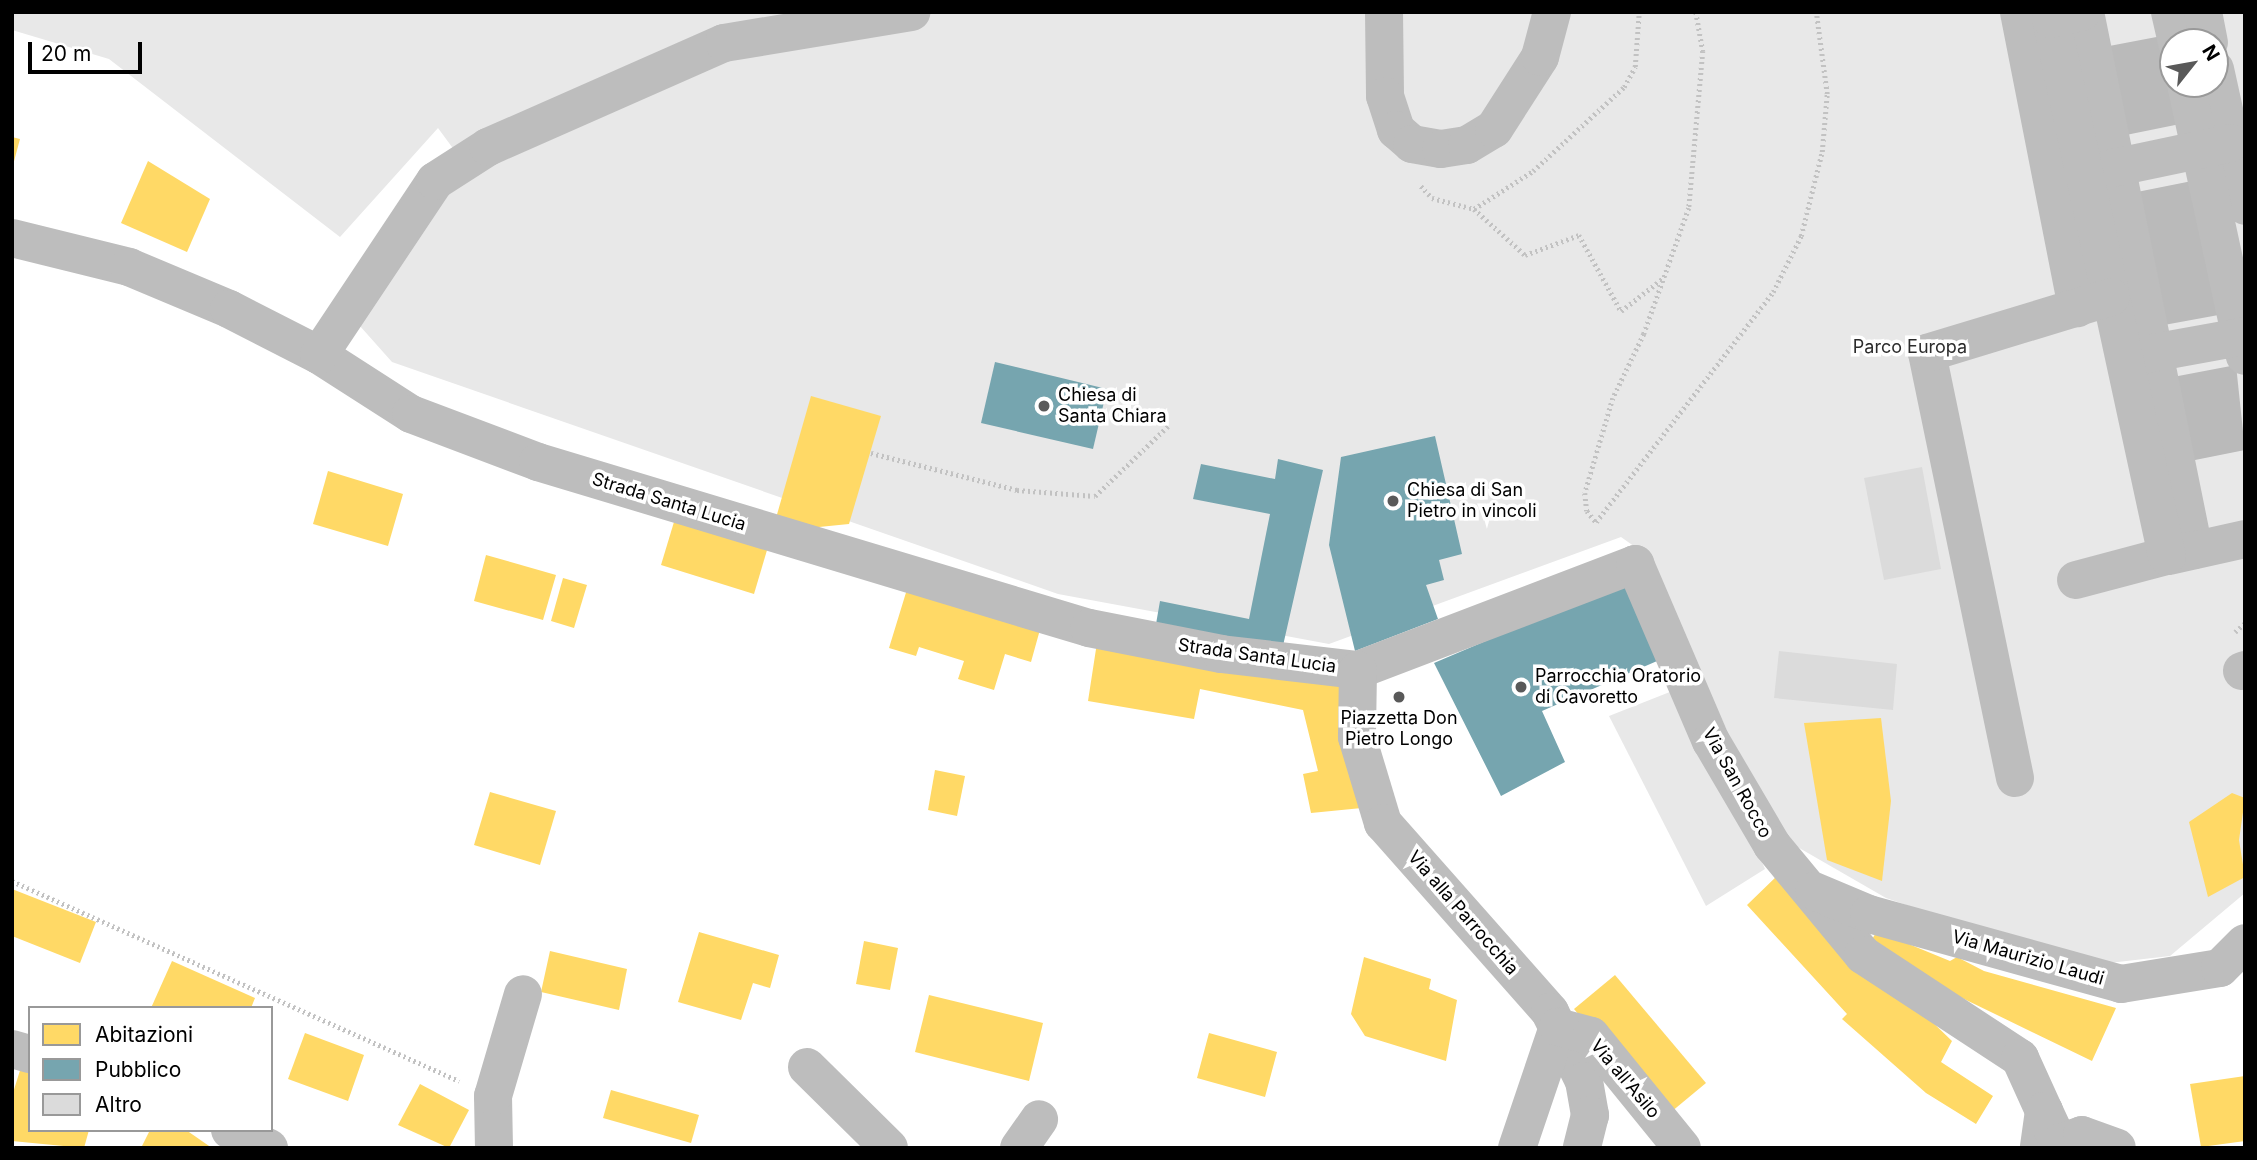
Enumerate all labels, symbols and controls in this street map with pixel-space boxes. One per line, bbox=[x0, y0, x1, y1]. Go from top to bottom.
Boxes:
scale bar bbox=[32, 28, 145, 72]
north arrow bbox=[2159, 28, 2229, 98]
text: 20 m bbox=[41, 41, 91, 66]
text: N bbox=[2197, 41, 2224, 65]
park label: Parco Europa bbox=[1853, 336, 1967, 358]
place label: Chiesa di Santa Chiara bbox=[1058, 385, 1167, 428]
marker: Chiesa di Santa Chiara bbox=[1036, 398, 1052, 414]
street label: Strada Santa Lucia bbox=[590, 468, 748, 536]
place label: Chiesa di San Pietro in vincoli bbox=[1407, 480, 1537, 522]
marker: Chiesa di San Pietro in vincoli bbox=[1385, 493, 1401, 509]
street label: Strada Santa Lucia bbox=[1177, 634, 1337, 678]
place label: Parrocchia Oratorio di Cavoretto bbox=[1535, 666, 1701, 708]
marker: Parrocchia Oratorio di Cavoretto bbox=[1513, 679, 1529, 695]
marker: Piazzetta Don Pietro Longo bbox=[1391, 689, 1407, 705]
place label: Piazzetta Don Pietro Longo bbox=[1340, 708, 1458, 750]
street label: Via San Rocco bbox=[1698, 724, 1776, 842]
street label: Via alla Parrocchia bbox=[1403, 846, 1523, 980]
street label: Via Maurizio Laudi bbox=[1950, 926, 2106, 990]
legend bbox=[28, 1006, 273, 1132]
text: Abitazioni bbox=[95, 1022, 193, 1047]
street label: Via all'Asilo bbox=[1586, 1035, 1664, 1123]
text: Pubblico bbox=[95, 1057, 181, 1082]
text: Altro bbox=[95, 1092, 142, 1117]

